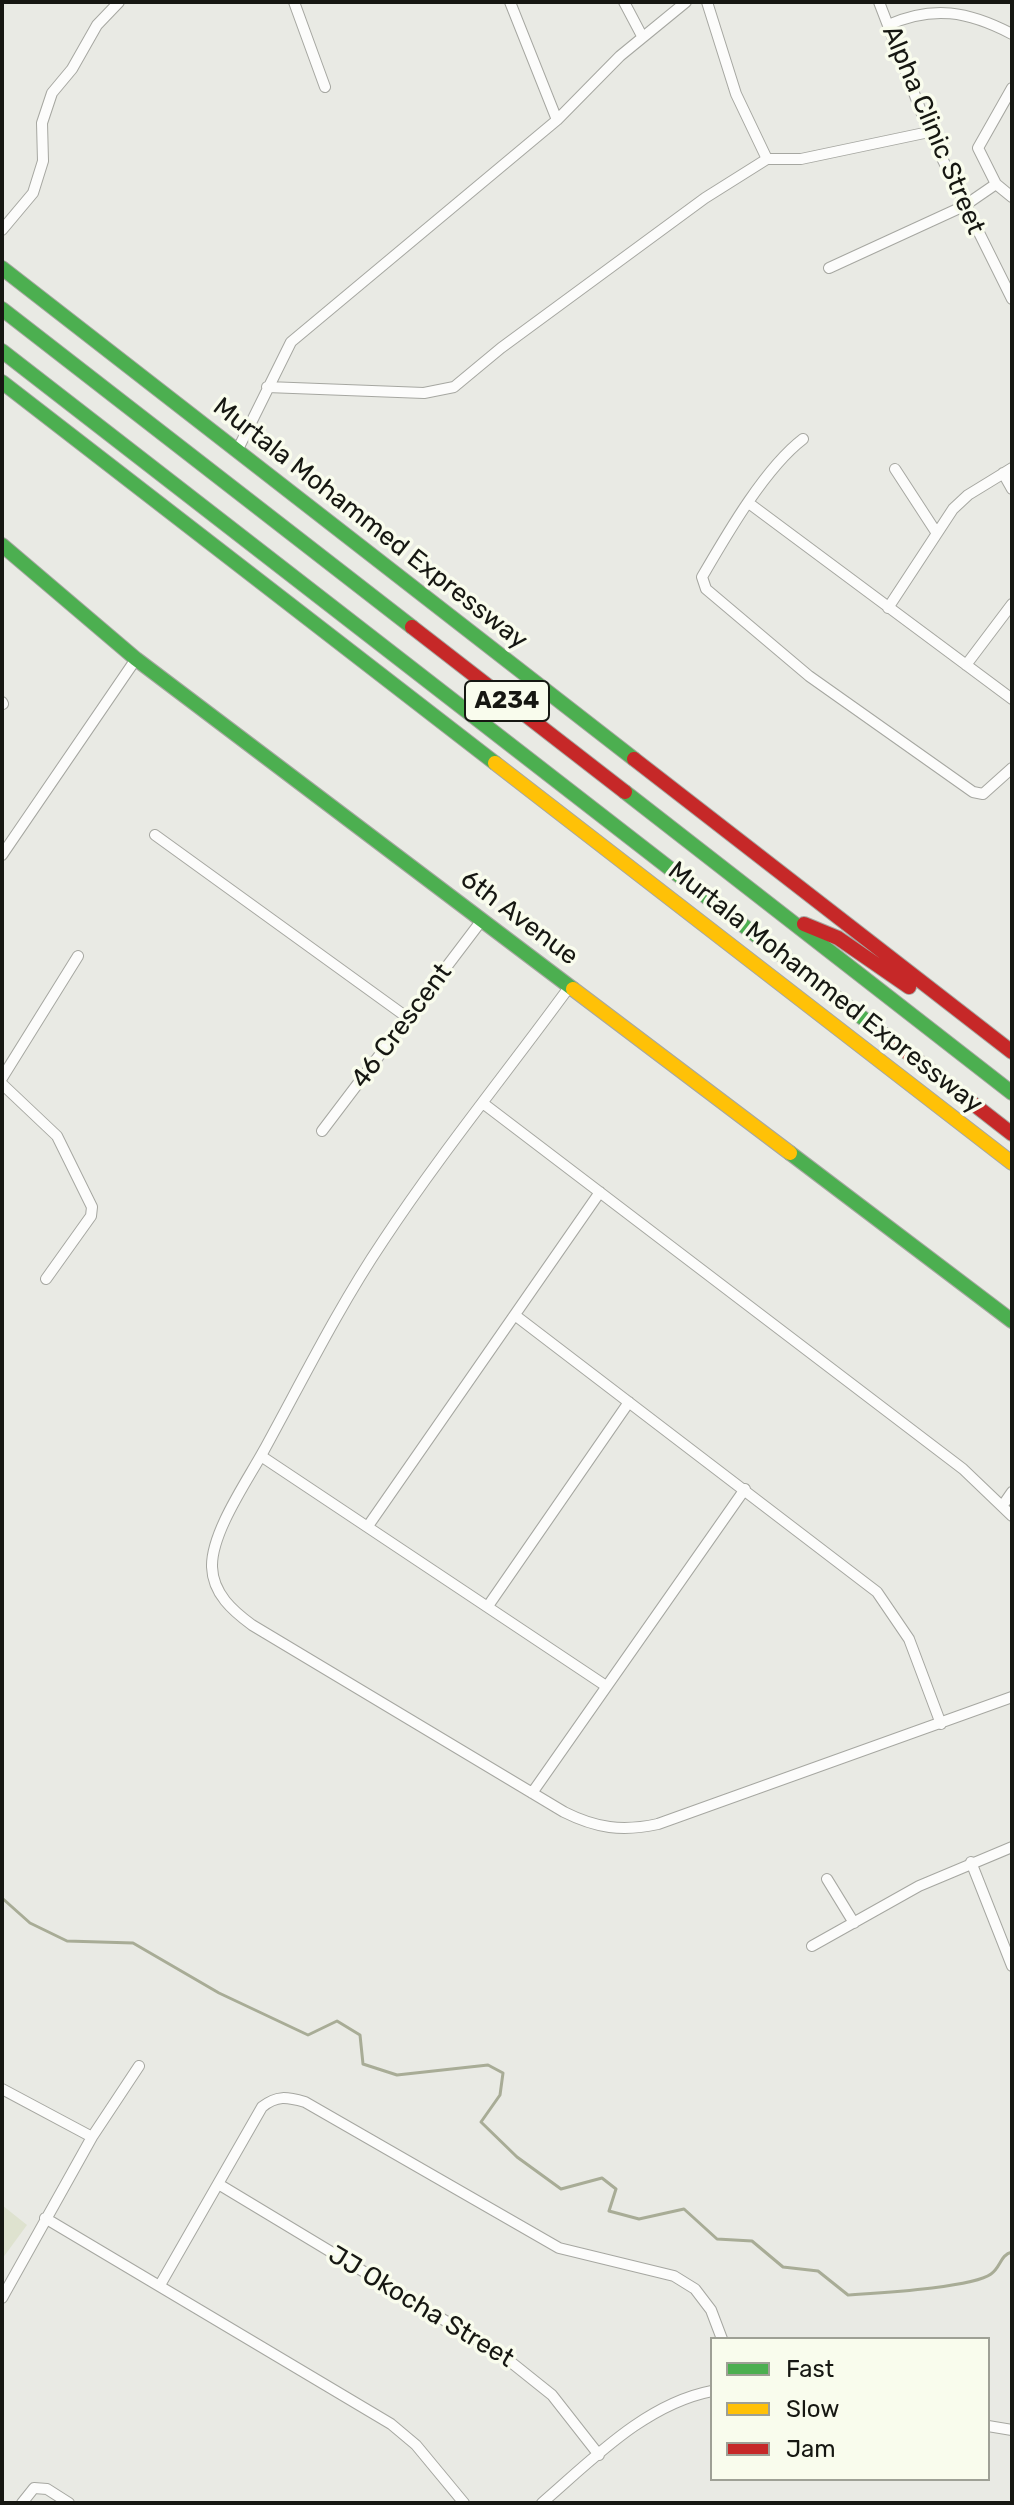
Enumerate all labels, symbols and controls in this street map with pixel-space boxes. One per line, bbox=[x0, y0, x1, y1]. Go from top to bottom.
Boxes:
street label: Alpha Clinic Street bbox=[875, 21, 991, 239]
street label: Murtala Mohammed Expressway bbox=[206, 391, 534, 657]
road number: A234 bbox=[465, 681, 549, 721]
street label: Murtala Mohammed Expressway bbox=[661, 855, 989, 1121]
street label: 6th Avenue bbox=[454, 864, 584, 972]
street label: 46 Crescent bbox=[345, 958, 459, 1094]
street label: JJ Okocha Street bbox=[323, 2239, 519, 2375]
legend bbox=[710, 2337, 990, 2481]
text: Fast bbox=[786, 2355, 834, 2383]
text: Slow bbox=[786, 2395, 839, 2423]
text: Jam bbox=[786, 2435, 836, 2463]

